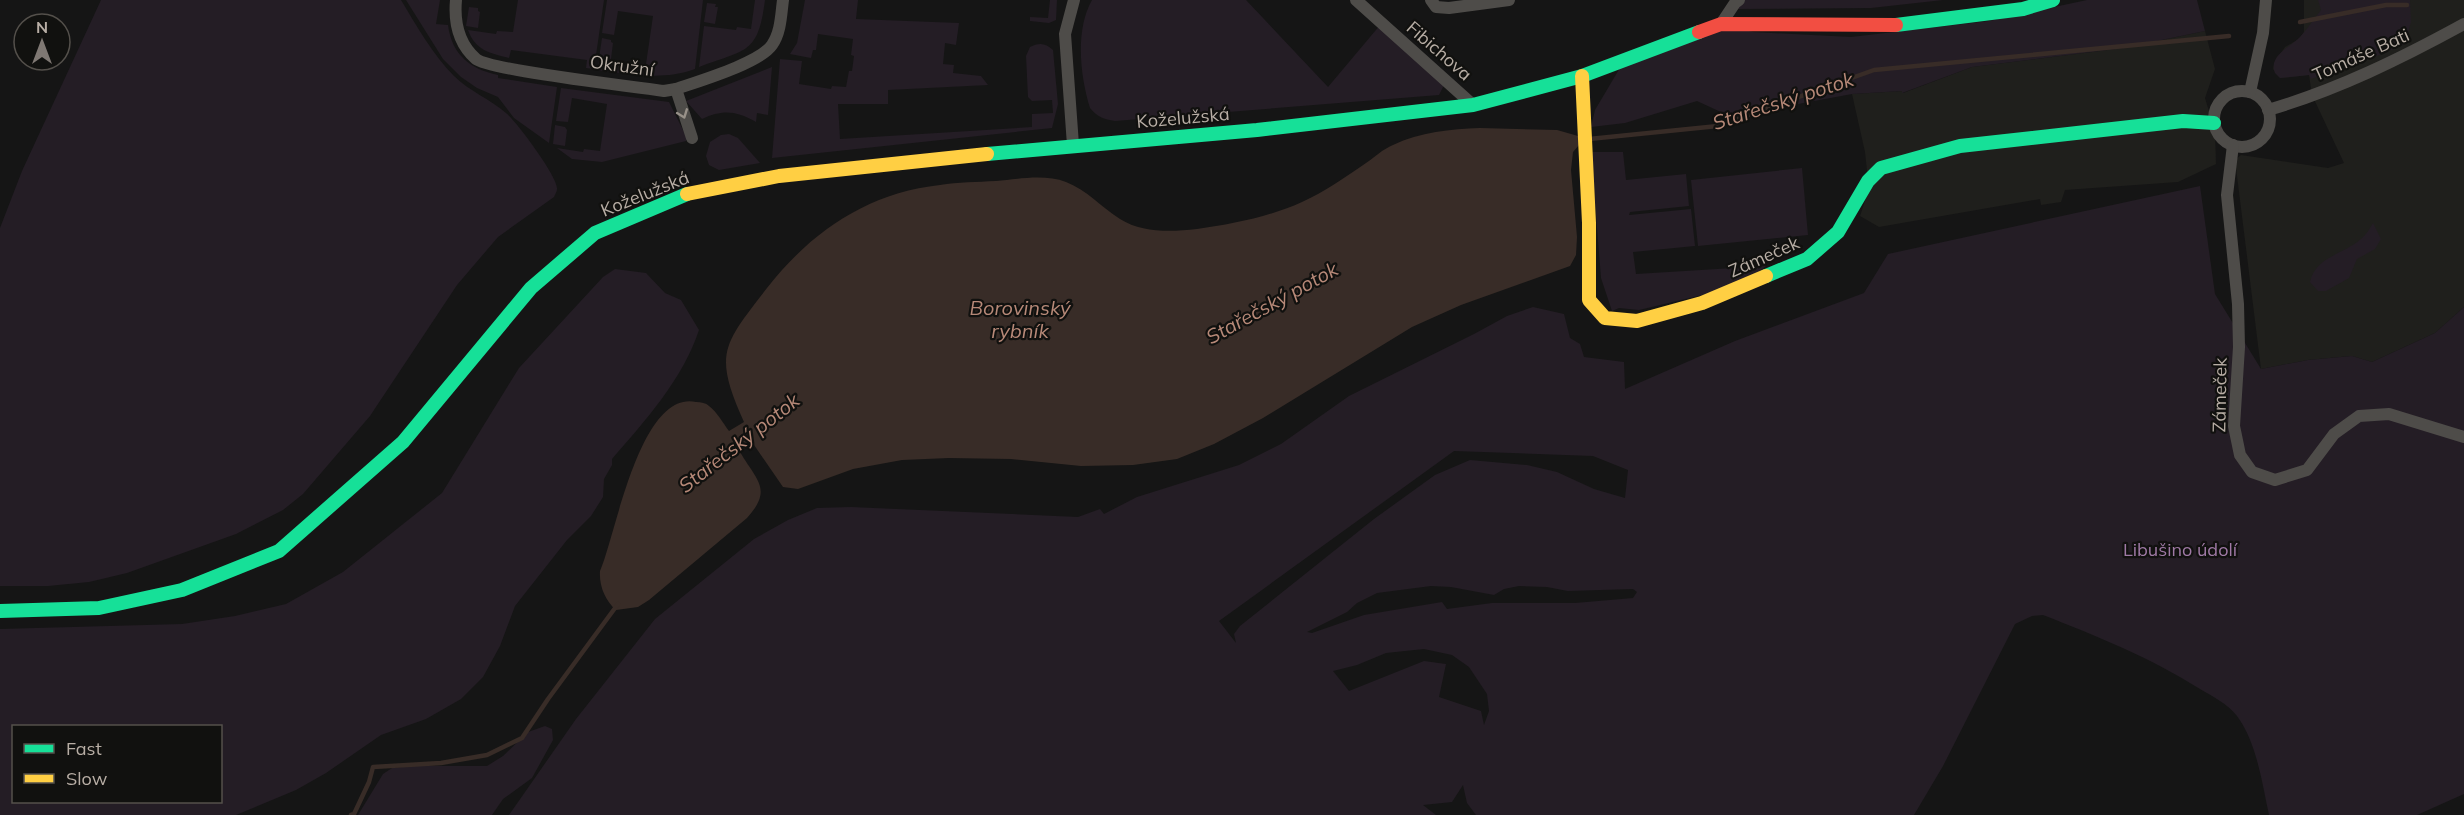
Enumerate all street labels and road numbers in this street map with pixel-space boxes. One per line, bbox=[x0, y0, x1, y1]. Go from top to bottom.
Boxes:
street label: Fibichova bbox=[1402, 16, 1477, 85]
street label: Tomáše Bati bbox=[2309, 23, 2413, 86]
street label: Okružní bbox=[589, 50, 657, 82]
street label: Koželužská bbox=[1136, 102, 1230, 133]
street label: Koželužská bbox=[597, 165, 692, 222]
street label: Zámeček bbox=[1725, 231, 1803, 282]
street label: Zámeček bbox=[2207, 357, 2232, 433]

